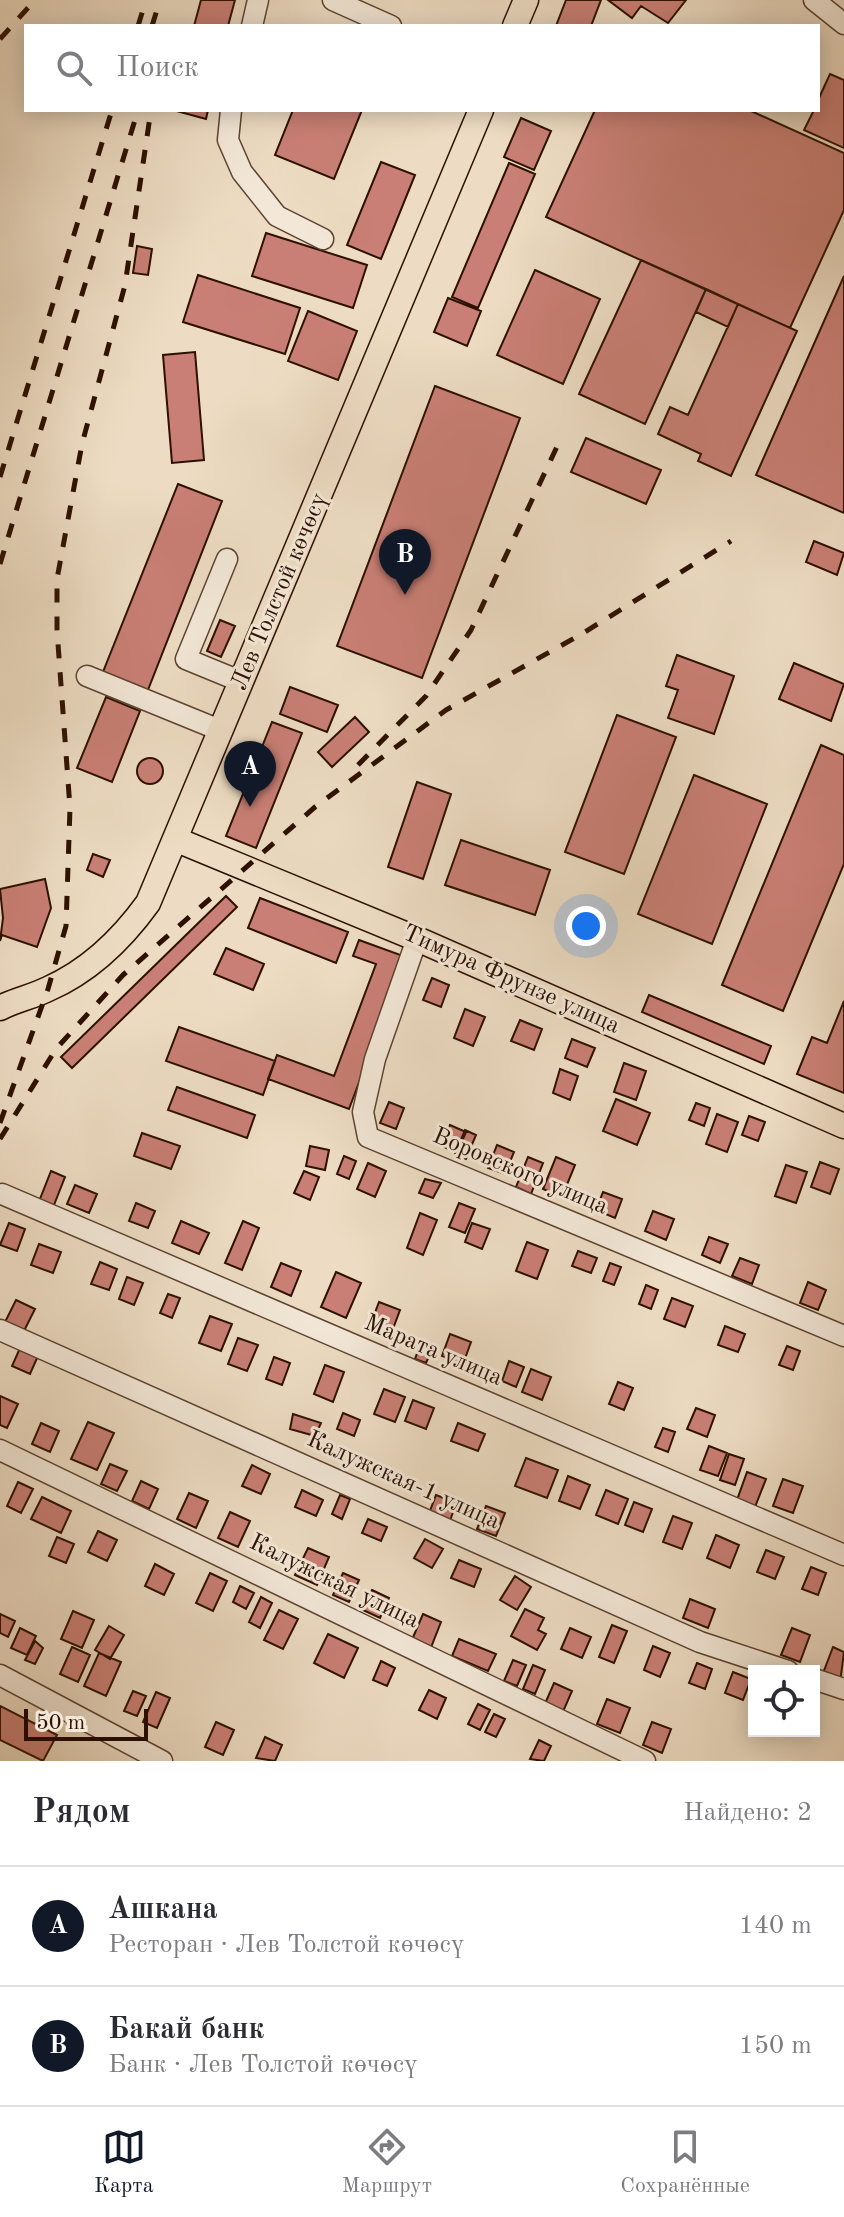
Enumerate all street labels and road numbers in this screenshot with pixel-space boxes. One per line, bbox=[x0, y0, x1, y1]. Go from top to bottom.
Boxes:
street label: Лев Толстой көчөсү bbox=[228, 490, 333, 694]
street label: Тимура Фрунзе улица bbox=[399, 921, 623, 1039]
street label: Воровского улица bbox=[429, 1124, 611, 1220]
street label: Марата улица bbox=[360, 1311, 506, 1391]
street label: Калужская-1 улица bbox=[303, 1428, 503, 1534]
street label: Калужская улица bbox=[245, 1531, 423, 1634]

